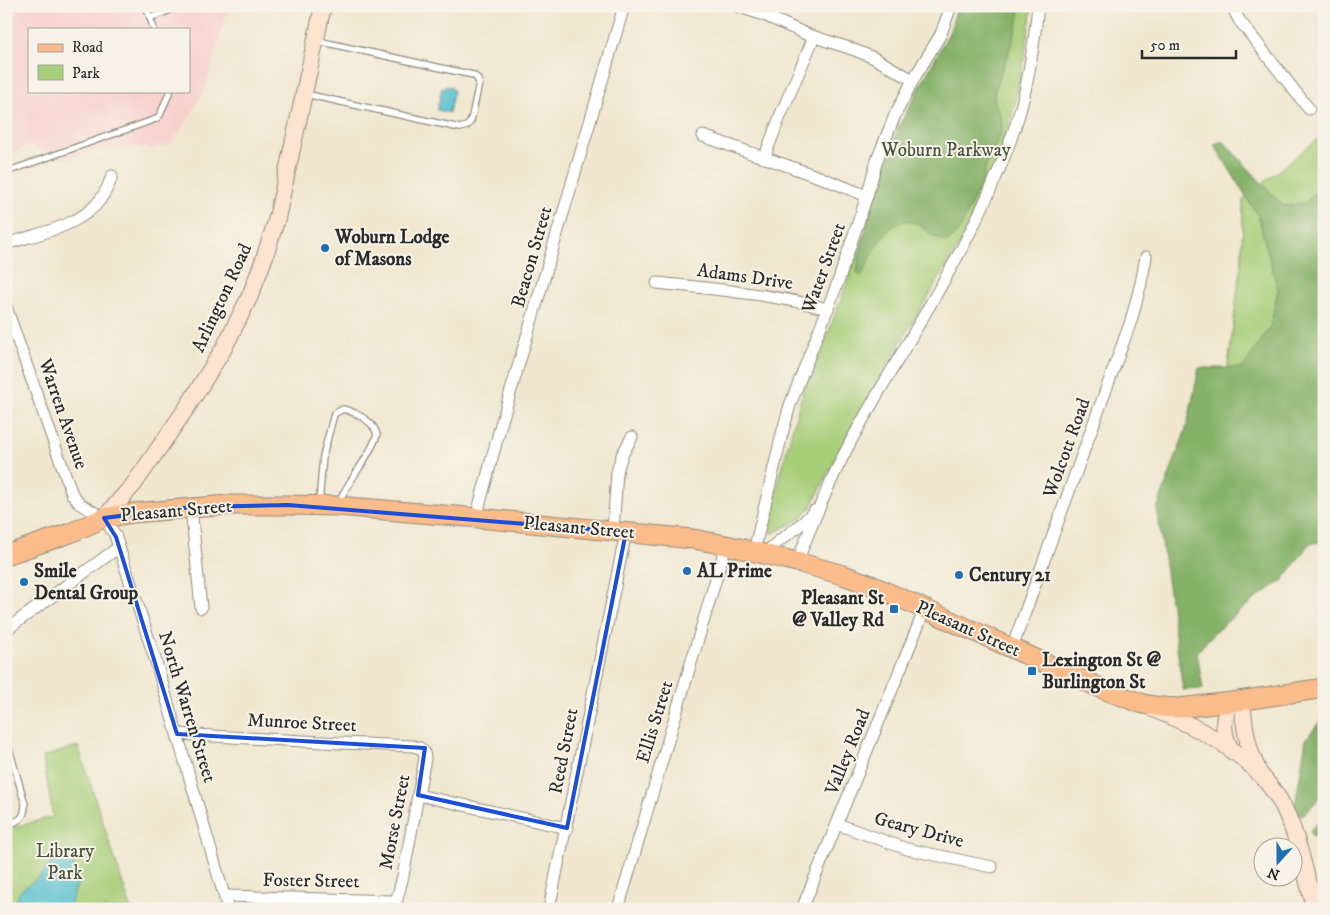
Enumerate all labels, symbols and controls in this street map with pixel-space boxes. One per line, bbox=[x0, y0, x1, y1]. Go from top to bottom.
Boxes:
legend bbox=[28, 28, 190, 92]
scale bar bbox=[1142, 28, 1236, 60]
text: 50 m bbox=[1150, 36, 1180, 55]
text: Road bbox=[72, 38, 104, 57]
text: Park bbox=[72, 64, 101, 83]
park label: Woburn Parkway bbox=[880, 139, 1012, 162]
street label: Beacon Street bbox=[507, 204, 557, 310]
street label: Water Street bbox=[797, 220, 851, 317]
place label: Woburn Lodge of Masons bbox=[334, 226, 450, 271]
street label: Arlington Road bbox=[187, 239, 257, 356]
marker: Woburn Lodge of Masons bbox=[319, 242, 331, 254]
street label: Adams Drive bbox=[696, 259, 795, 295]
street label: Warren Avenue bbox=[33, 355, 93, 472]
street label: Wolcott Road bbox=[1038, 395, 1096, 502]
street label: Pleasant Street bbox=[119, 495, 233, 527]
street label: Pleasant Street bbox=[522, 512, 636, 544]
place label: Smile Dental Group bbox=[34, 560, 139, 605]
place label: AL Prime bbox=[696, 560, 772, 583]
place label: Century 21 bbox=[969, 564, 1051, 587]
marker: AL Prime bbox=[681, 565, 693, 577]
marker: Century 21 bbox=[953, 569, 965, 581]
marker: Smile Dental Group bbox=[18, 576, 30, 588]
place label: Pleasant St @ Valley Rd bbox=[792, 587, 885, 632]
street label: Pleasant Street bbox=[912, 596, 1024, 662]
marker: Pleasant St @ Valley Rd bbox=[888, 603, 900, 615]
street label: North Warren Street bbox=[153, 629, 221, 785]
place label: Lexington St @ Burlington St bbox=[1042, 649, 1161, 694]
marker: Lexington St @ Burlington St bbox=[1026, 665, 1038, 677]
street label: Ellis Street bbox=[632, 678, 678, 766]
street label: Valley Road bbox=[820, 705, 876, 799]
street label: Reed Street bbox=[544, 706, 584, 796]
street label: Munroe Street bbox=[247, 709, 357, 737]
street label: Morse Street bbox=[374, 772, 416, 872]
street label: Geary Drive bbox=[872, 807, 966, 853]
north arrow bbox=[1252, 838, 1302, 888]
park label: Library Park bbox=[36, 840, 95, 885]
text: N bbox=[1265, 863, 1282, 884]
street label: Foster Street bbox=[262, 869, 360, 893]

